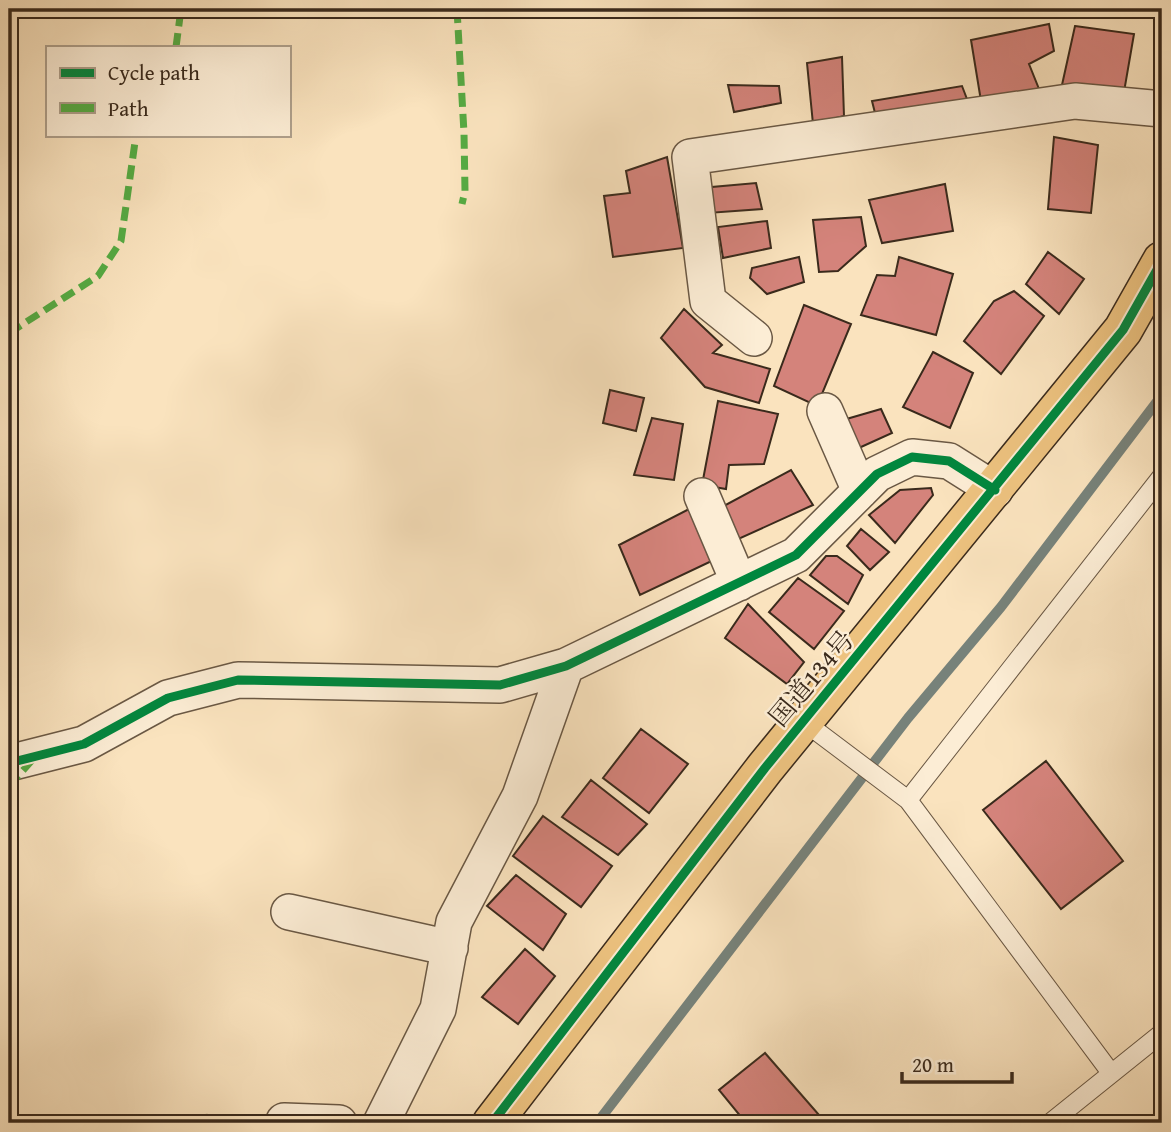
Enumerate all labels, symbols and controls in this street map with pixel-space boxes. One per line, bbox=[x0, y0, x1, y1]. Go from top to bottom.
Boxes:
legend bbox=[46, 46, 290, 136]
text: Cycle path bbox=[108, 57, 200, 88]
text: Path bbox=[108, 93, 149, 124]
street label: 国道134号 bbox=[759, 621, 863, 735]
scale bar bbox=[902, 1041, 1012, 1085]
text: 20 m bbox=[912, 1049, 954, 1080]

